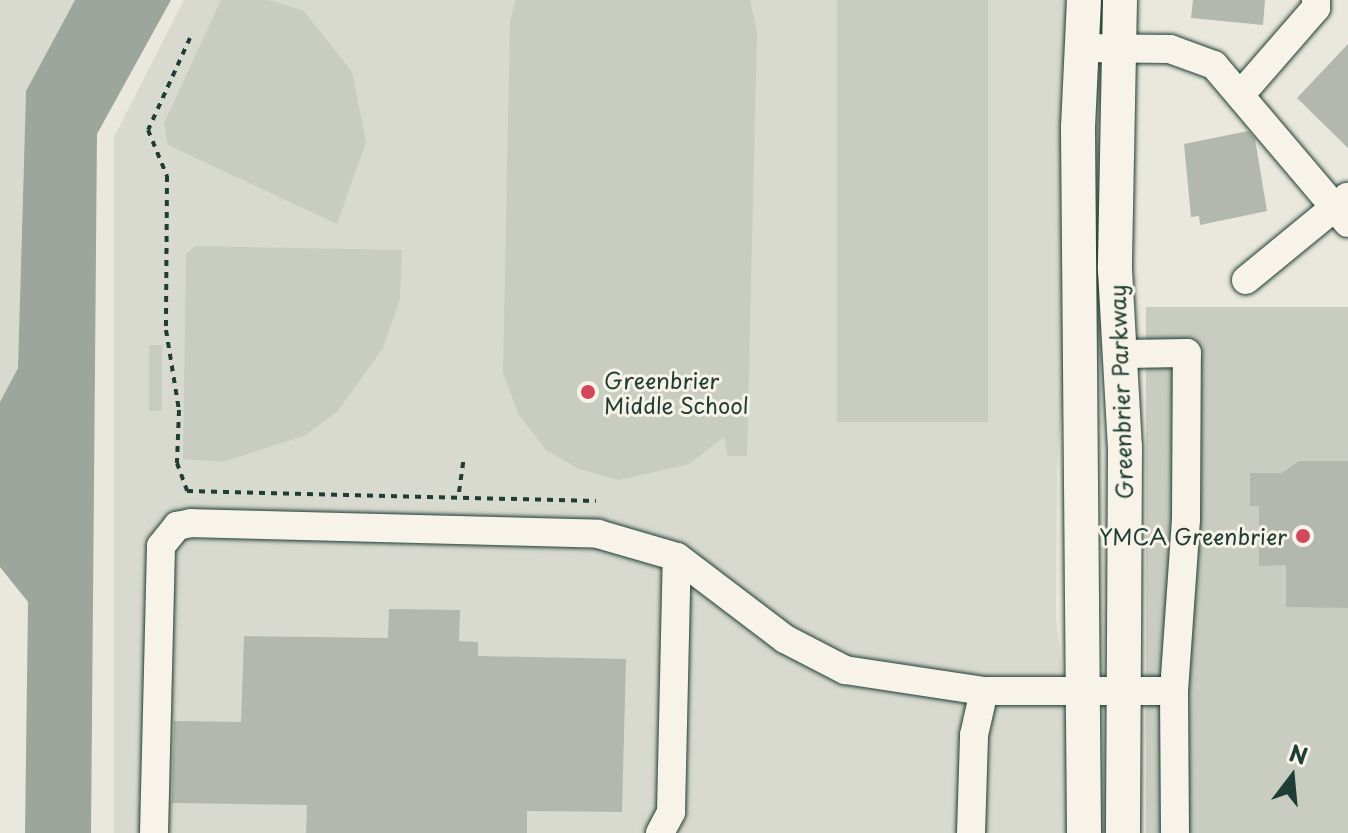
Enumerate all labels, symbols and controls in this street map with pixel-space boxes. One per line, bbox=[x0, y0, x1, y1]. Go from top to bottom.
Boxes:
street label: Greenbrier Parkway bbox=[1103, 284, 1137, 500]
place label: Greenbrier Middle School bbox=[604, 366, 751, 418]
marker: Greenbrier Middle School bbox=[579, 383, 597, 401]
place label: YMCA Greenbrier bbox=[1097, 523, 1287, 549]
marker: YMCA Greenbrier bbox=[1294, 527, 1312, 545]
text: N bbox=[1286, 735, 1312, 772]
north arrow bbox=[1252, 737, 1332, 817]

